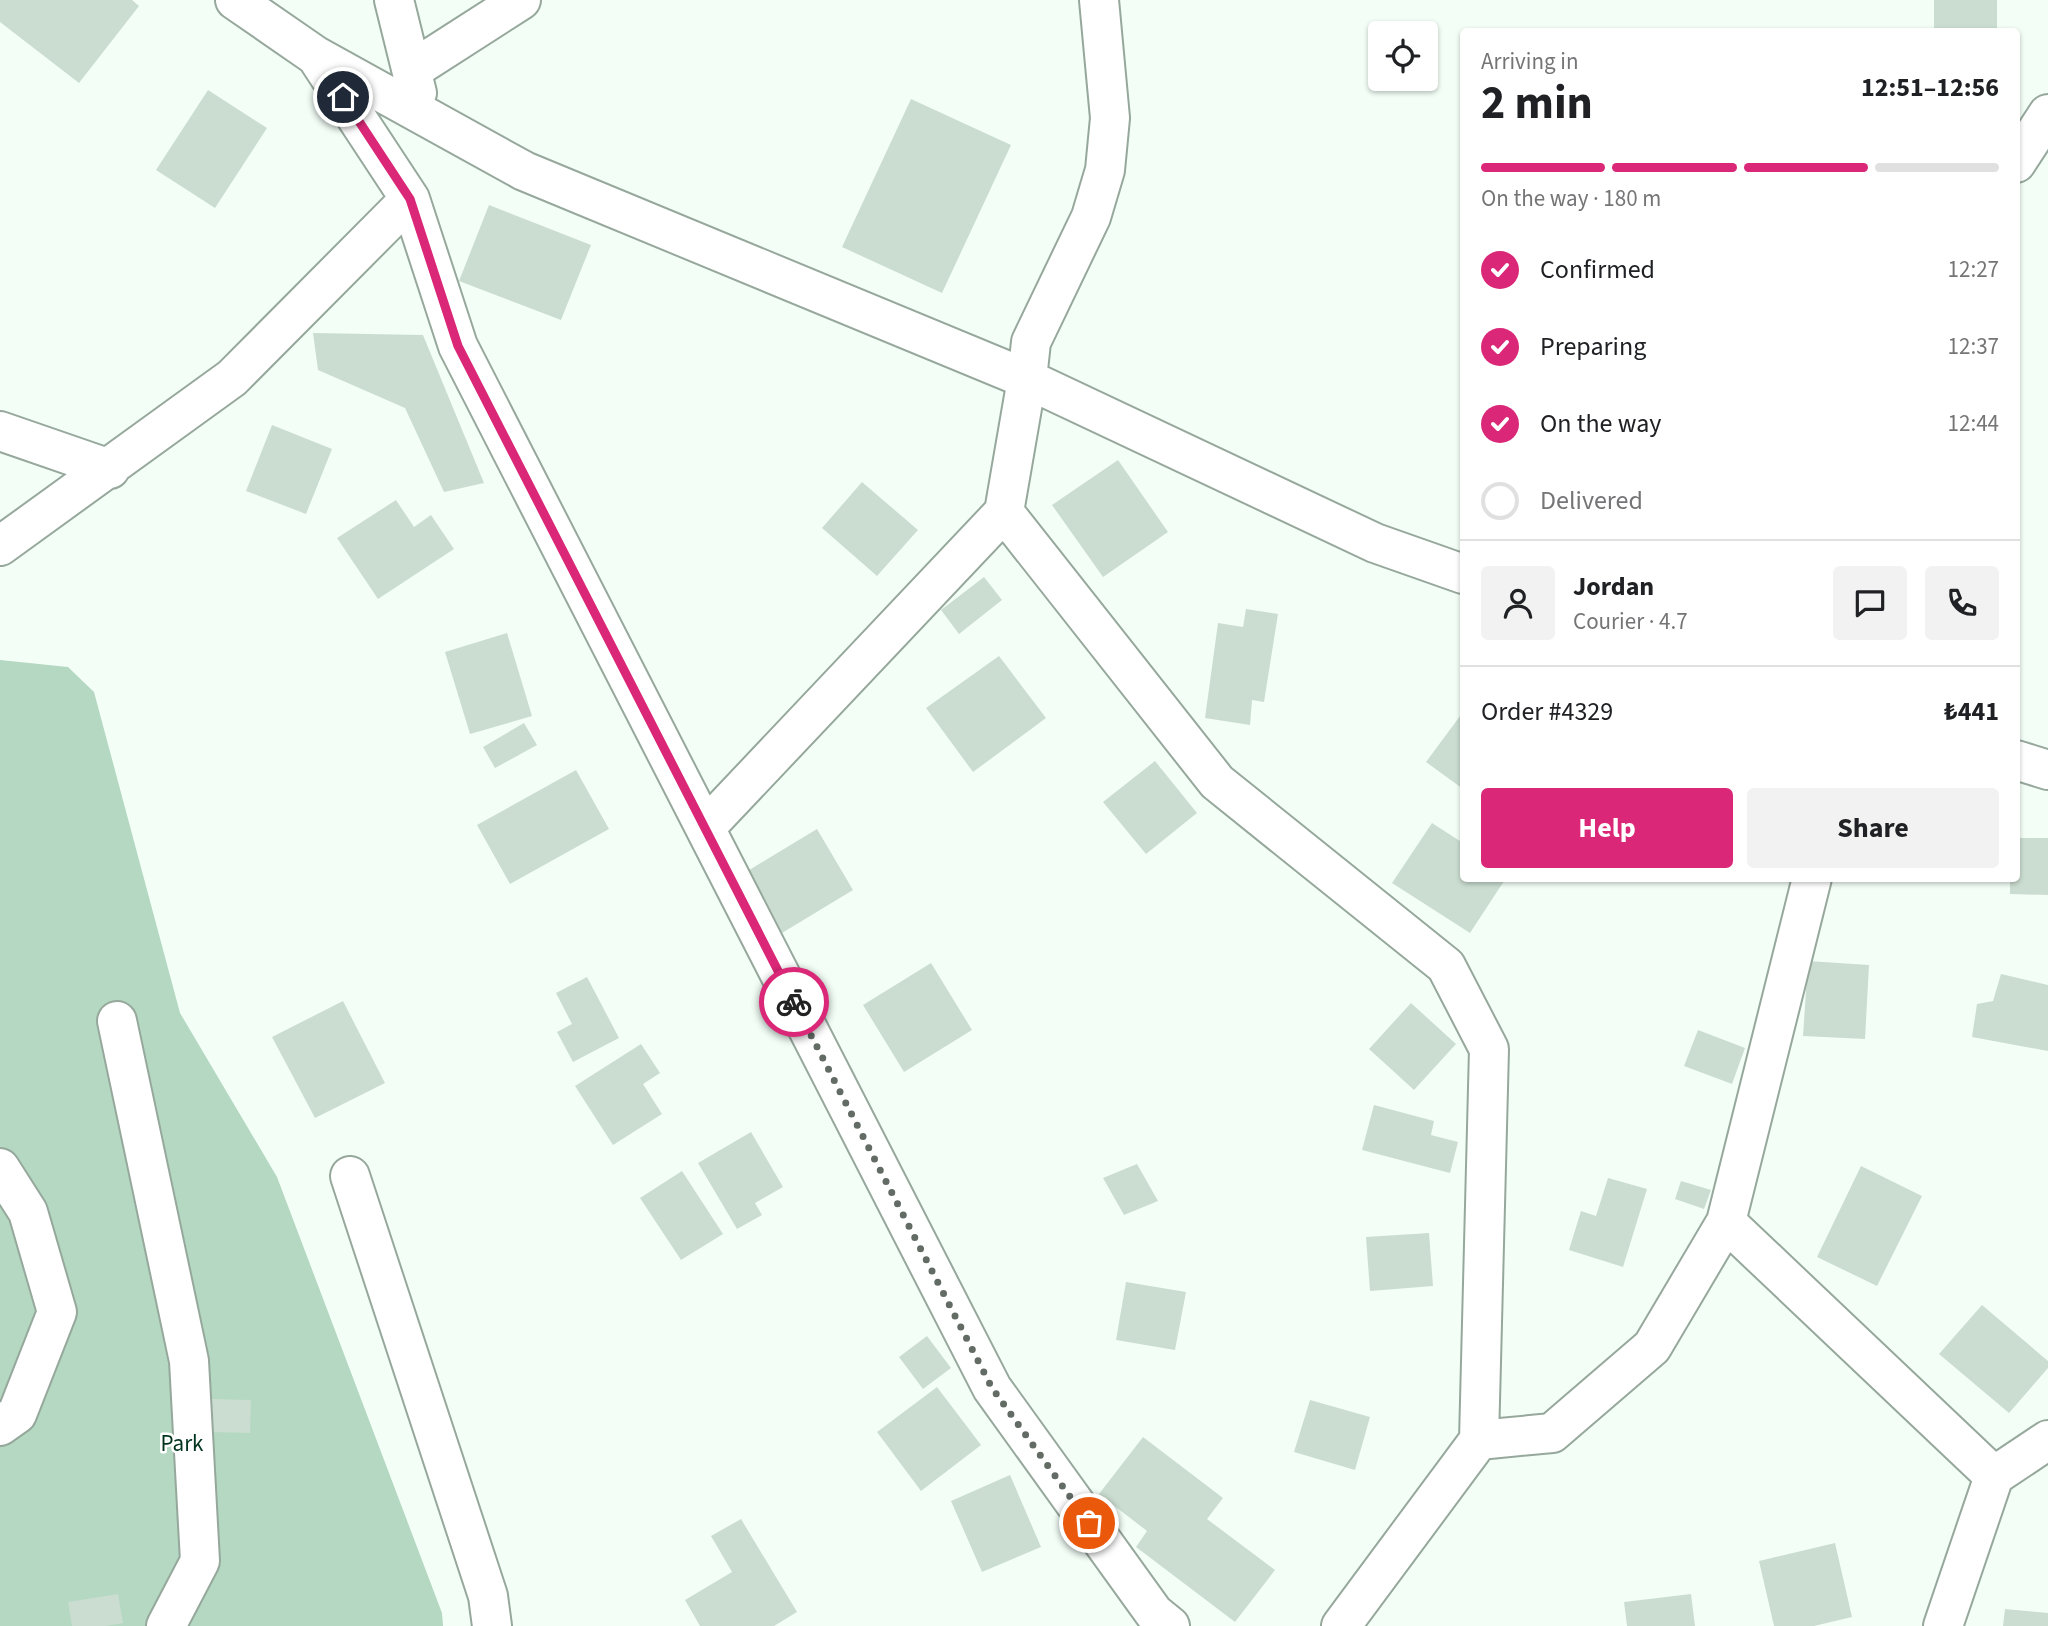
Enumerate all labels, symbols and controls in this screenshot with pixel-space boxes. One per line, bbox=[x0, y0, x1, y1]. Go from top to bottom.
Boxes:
map controls bbox=[1368, 21, 1438, 91]
button: locate bbox=[1368, 21, 1438, 91]
text: Arriving in bbox=[1481, 45, 1579, 78]
pin bbox=[313, 67, 373, 127]
text: 12:51–12:56 bbox=[1861, 69, 1999, 106]
text: 2 min bbox=[1481, 71, 1593, 136]
icon: home bbox=[324, 78, 362, 116]
text: On the way · 180 m bbox=[1481, 182, 1661, 215]
icon: check bbox=[1481, 251, 1519, 289]
text: Confirmed bbox=[1540, 251, 1655, 288]
text: 12:27 bbox=[1948, 253, 1999, 286]
icon: check bbox=[1481, 328, 1519, 366]
text: Preparing bbox=[1540, 328, 1646, 365]
text: 12:37 bbox=[1948, 330, 1999, 363]
icon: check bbox=[1481, 405, 1519, 443]
text: On the way bbox=[1540, 405, 1661, 442]
text: 12:44 bbox=[1948, 407, 1999, 440]
text: Delivered bbox=[1540, 482, 1643, 519]
button: person bbox=[1481, 566, 1555, 640]
button: chat bbox=[1833, 566, 1907, 640]
button: phone bbox=[1925, 566, 1999, 640]
text: Jordan bbox=[1573, 568, 1654, 605]
text: Courier · 4.7 bbox=[1573, 605, 1688, 638]
text: Order #4329 bbox=[1481, 693, 1613, 730]
text: ₺441 bbox=[1944, 693, 1999, 730]
button: Help bbox=[1481, 788, 1733, 868]
button: Share bbox=[1747, 788, 1999, 868]
courier bbox=[759, 967, 829, 1037]
icon: bike bbox=[775, 983, 813, 1021]
park label: Park bbox=[161, 1427, 204, 1460]
pin bbox=[1059, 1493, 1119, 1553]
icon: bag bbox=[1070, 1504, 1108, 1542]

